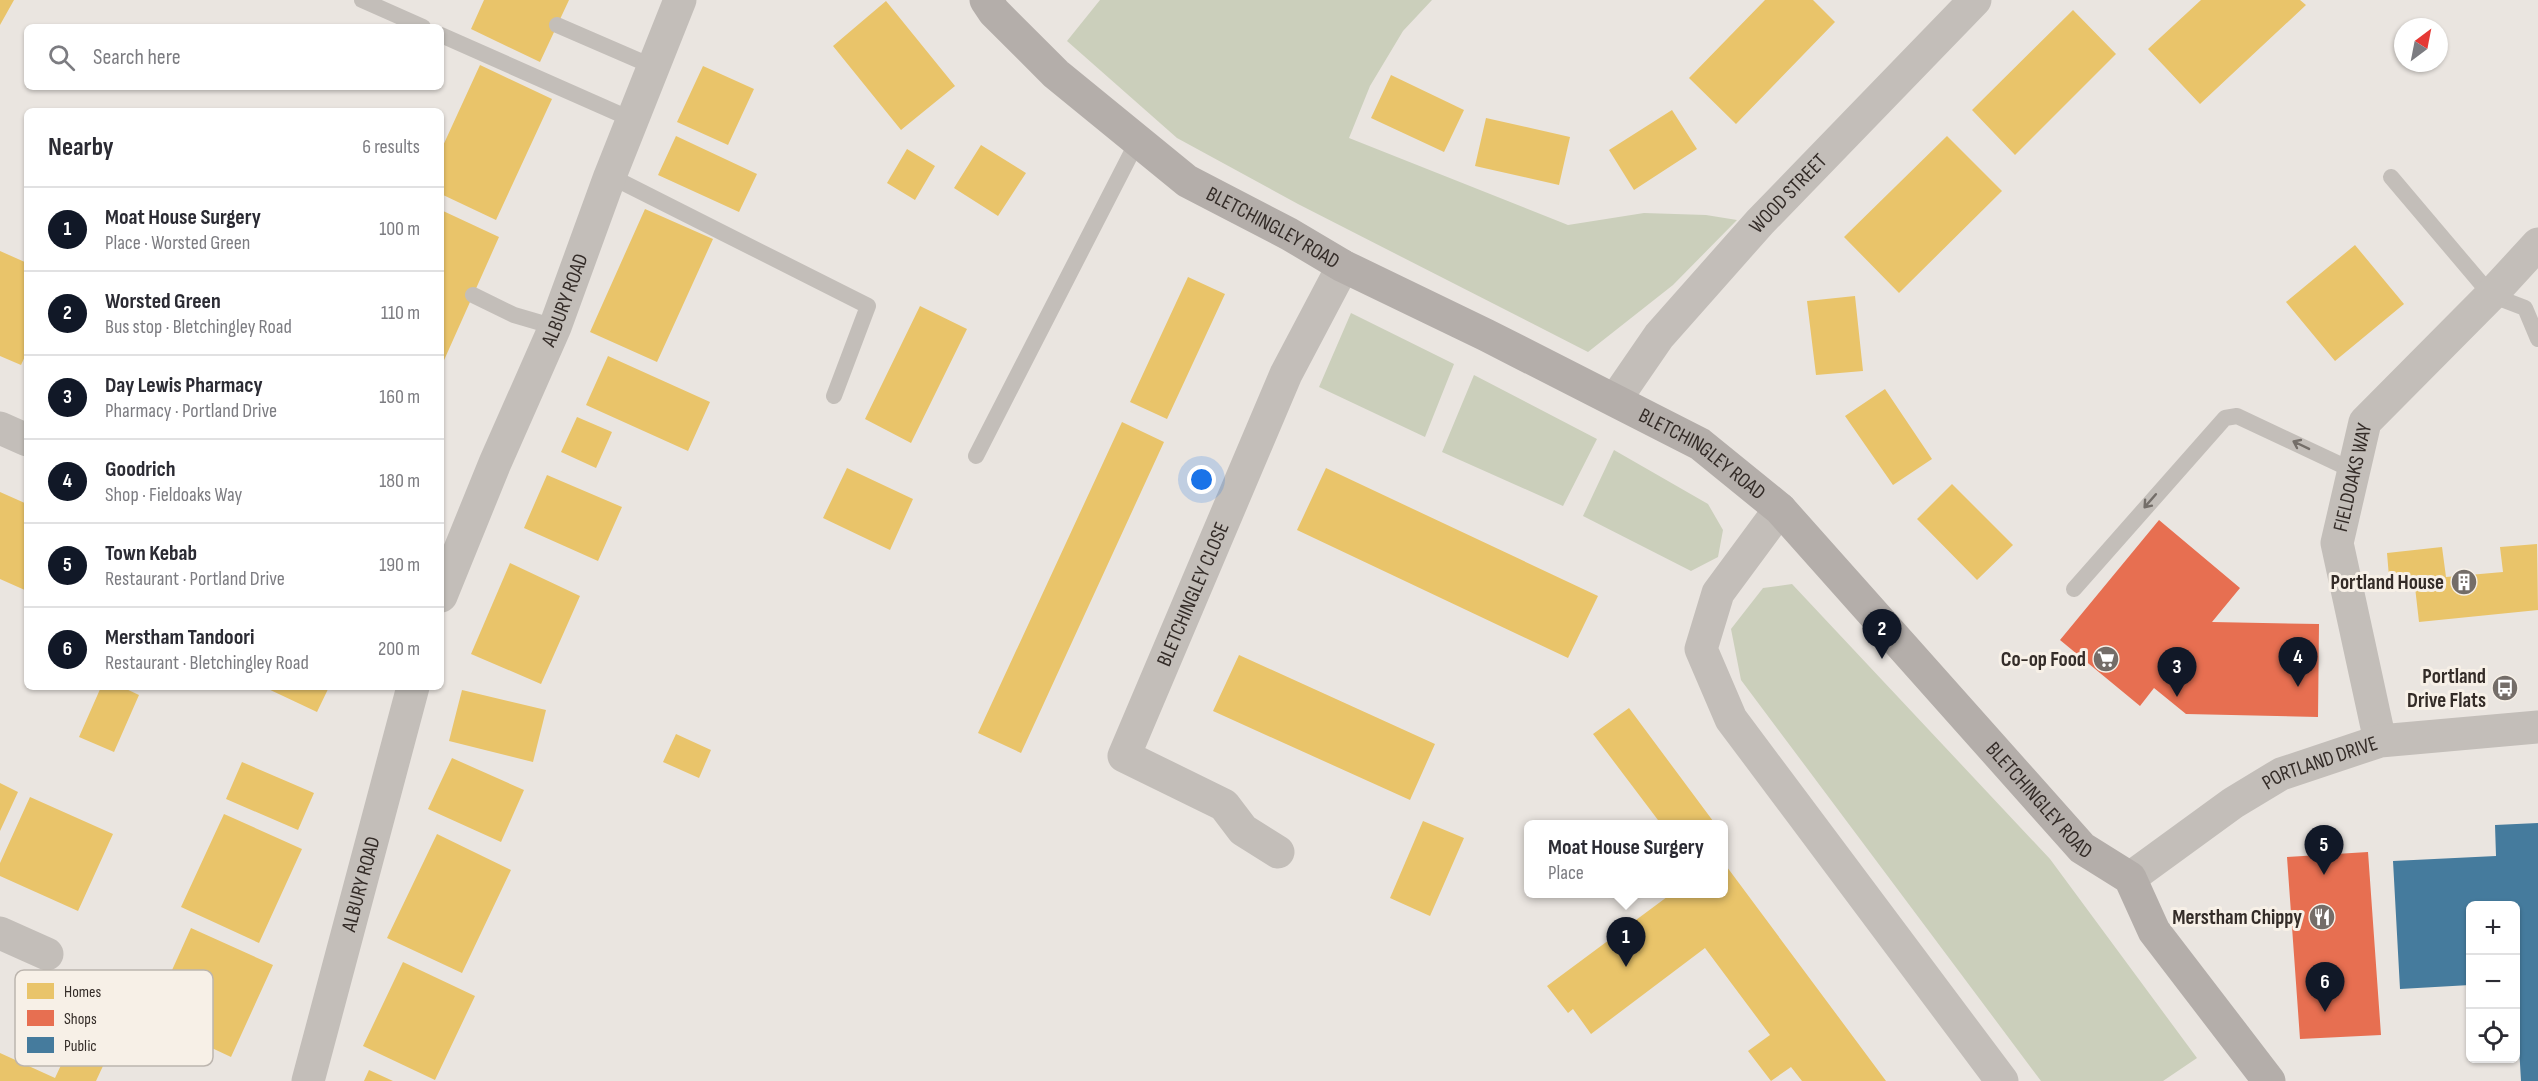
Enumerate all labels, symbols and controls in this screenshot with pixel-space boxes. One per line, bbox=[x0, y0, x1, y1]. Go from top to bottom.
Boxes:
north arrow bbox=[2394, 18, 2448, 72]
search box bbox=[24, 24, 444, 90]
icon: search bbox=[45, 41, 78, 74]
text: Search here bbox=[93, 44, 180, 71]
text: Nearby bbox=[48, 132, 114, 163]
text: 6 results bbox=[362, 135, 420, 159]
street label: WOOD STREET bbox=[1744, 148, 1833, 238]
street label: BLETCHINGLEY ROAD bbox=[1202, 181, 1344, 274]
text: Moat House Surgery bbox=[105, 204, 261, 231]
text: 1 bbox=[64, 217, 71, 241]
text: 100 m bbox=[379, 217, 420, 241]
text: Place · Worsted Green bbox=[105, 231, 250, 255]
street label: ALBURY ROAD bbox=[536, 250, 594, 351]
text: Worsted Green bbox=[105, 288, 221, 315]
text: 2 bbox=[63, 301, 72, 325]
text: 110 m bbox=[381, 301, 420, 325]
text: Bus stop · Bletchingley Road bbox=[105, 315, 292, 339]
text: Day Lewis Pharmacy bbox=[105, 372, 263, 399]
text: 3 bbox=[63, 385, 72, 409]
text: 160 m bbox=[379, 385, 420, 409]
text: Pharmacy · Portland Drive bbox=[105, 399, 277, 423]
street label: BLETCHINGLEY ROAD bbox=[1634, 403, 1771, 505]
street label: FIELDOAKS WAY bbox=[2328, 421, 2377, 534]
one-way arrow bbox=[2293, 439, 2311, 451]
text: Goodrich bbox=[105, 456, 176, 483]
your location bbox=[1187, 465, 1216, 494]
text: 4 bbox=[63, 469, 72, 493]
text: 180 m bbox=[379, 469, 420, 493]
text: Shop · Fieldoaks Way bbox=[105, 483, 242, 507]
one-way arrow bbox=[2143, 493, 2157, 508]
street label: BLETCHINGLEY CLOSE bbox=[1151, 518, 1235, 670]
text: Town Kebab bbox=[105, 540, 197, 567]
text: 5 bbox=[63, 553, 72, 577]
text: 190 m bbox=[379, 553, 420, 577]
text: Restaurant · Portland Drive bbox=[105, 567, 285, 591]
building icon: Portland House bbox=[2449, 567, 2479, 597]
place label: Portland House bbox=[2330, 570, 2444, 595]
pin: 2 bbox=[1862, 610, 1902, 659]
text: Merstham Tandoori bbox=[105, 624, 255, 651]
text: 6 bbox=[63, 637, 72, 661]
text: 200 m bbox=[378, 637, 420, 661]
pin: 4 bbox=[2278, 638, 2318, 687]
supermarket icon: Co-op Food bbox=[2091, 644, 2121, 674]
place label: Co-op Food bbox=[2001, 647, 2086, 672]
pin: 3 bbox=[2158, 648, 2196, 697]
text: Restaurant · Bletchingley Road bbox=[105, 651, 309, 675]
place label: Portland Drive Flats bbox=[2407, 664, 2486, 713]
bus stop icon: Portland Drive Flats bbox=[2490, 673, 2520, 703]
street label: PORTLAND DRIVE bbox=[2258, 731, 2381, 795]
street label: BLETCHINGLEY ROAD bbox=[1980, 737, 2097, 864]
popup bbox=[1524, 820, 1728, 898]
pin: 5 bbox=[2304, 826, 2344, 875]
street label: ALBURY ROAD bbox=[336, 834, 386, 935]
text: Moat House Surgery bbox=[1548, 834, 1704, 861]
text: Place bbox=[1548, 861, 1584, 885]
map controls bbox=[2466, 901, 2520, 1063]
button: + bbox=[2466, 901, 2520, 955]
restaurant icon: Merstham Chippy bbox=[2307, 902, 2337, 932]
place label: Merstham Chippy bbox=[2172, 905, 2302, 930]
pin: 1 bbox=[1606, 918, 1646, 967]
button: − bbox=[2466, 955, 2520, 1009]
pin: 6 bbox=[2306, 962, 2344, 1012]
legend bbox=[15, 970, 213, 1066]
text: Homes bbox=[64, 983, 101, 1002]
button: locate bbox=[2466, 1009, 2520, 1063]
text: Shops bbox=[64, 1010, 97, 1029]
text: Public bbox=[64, 1037, 97, 1056]

